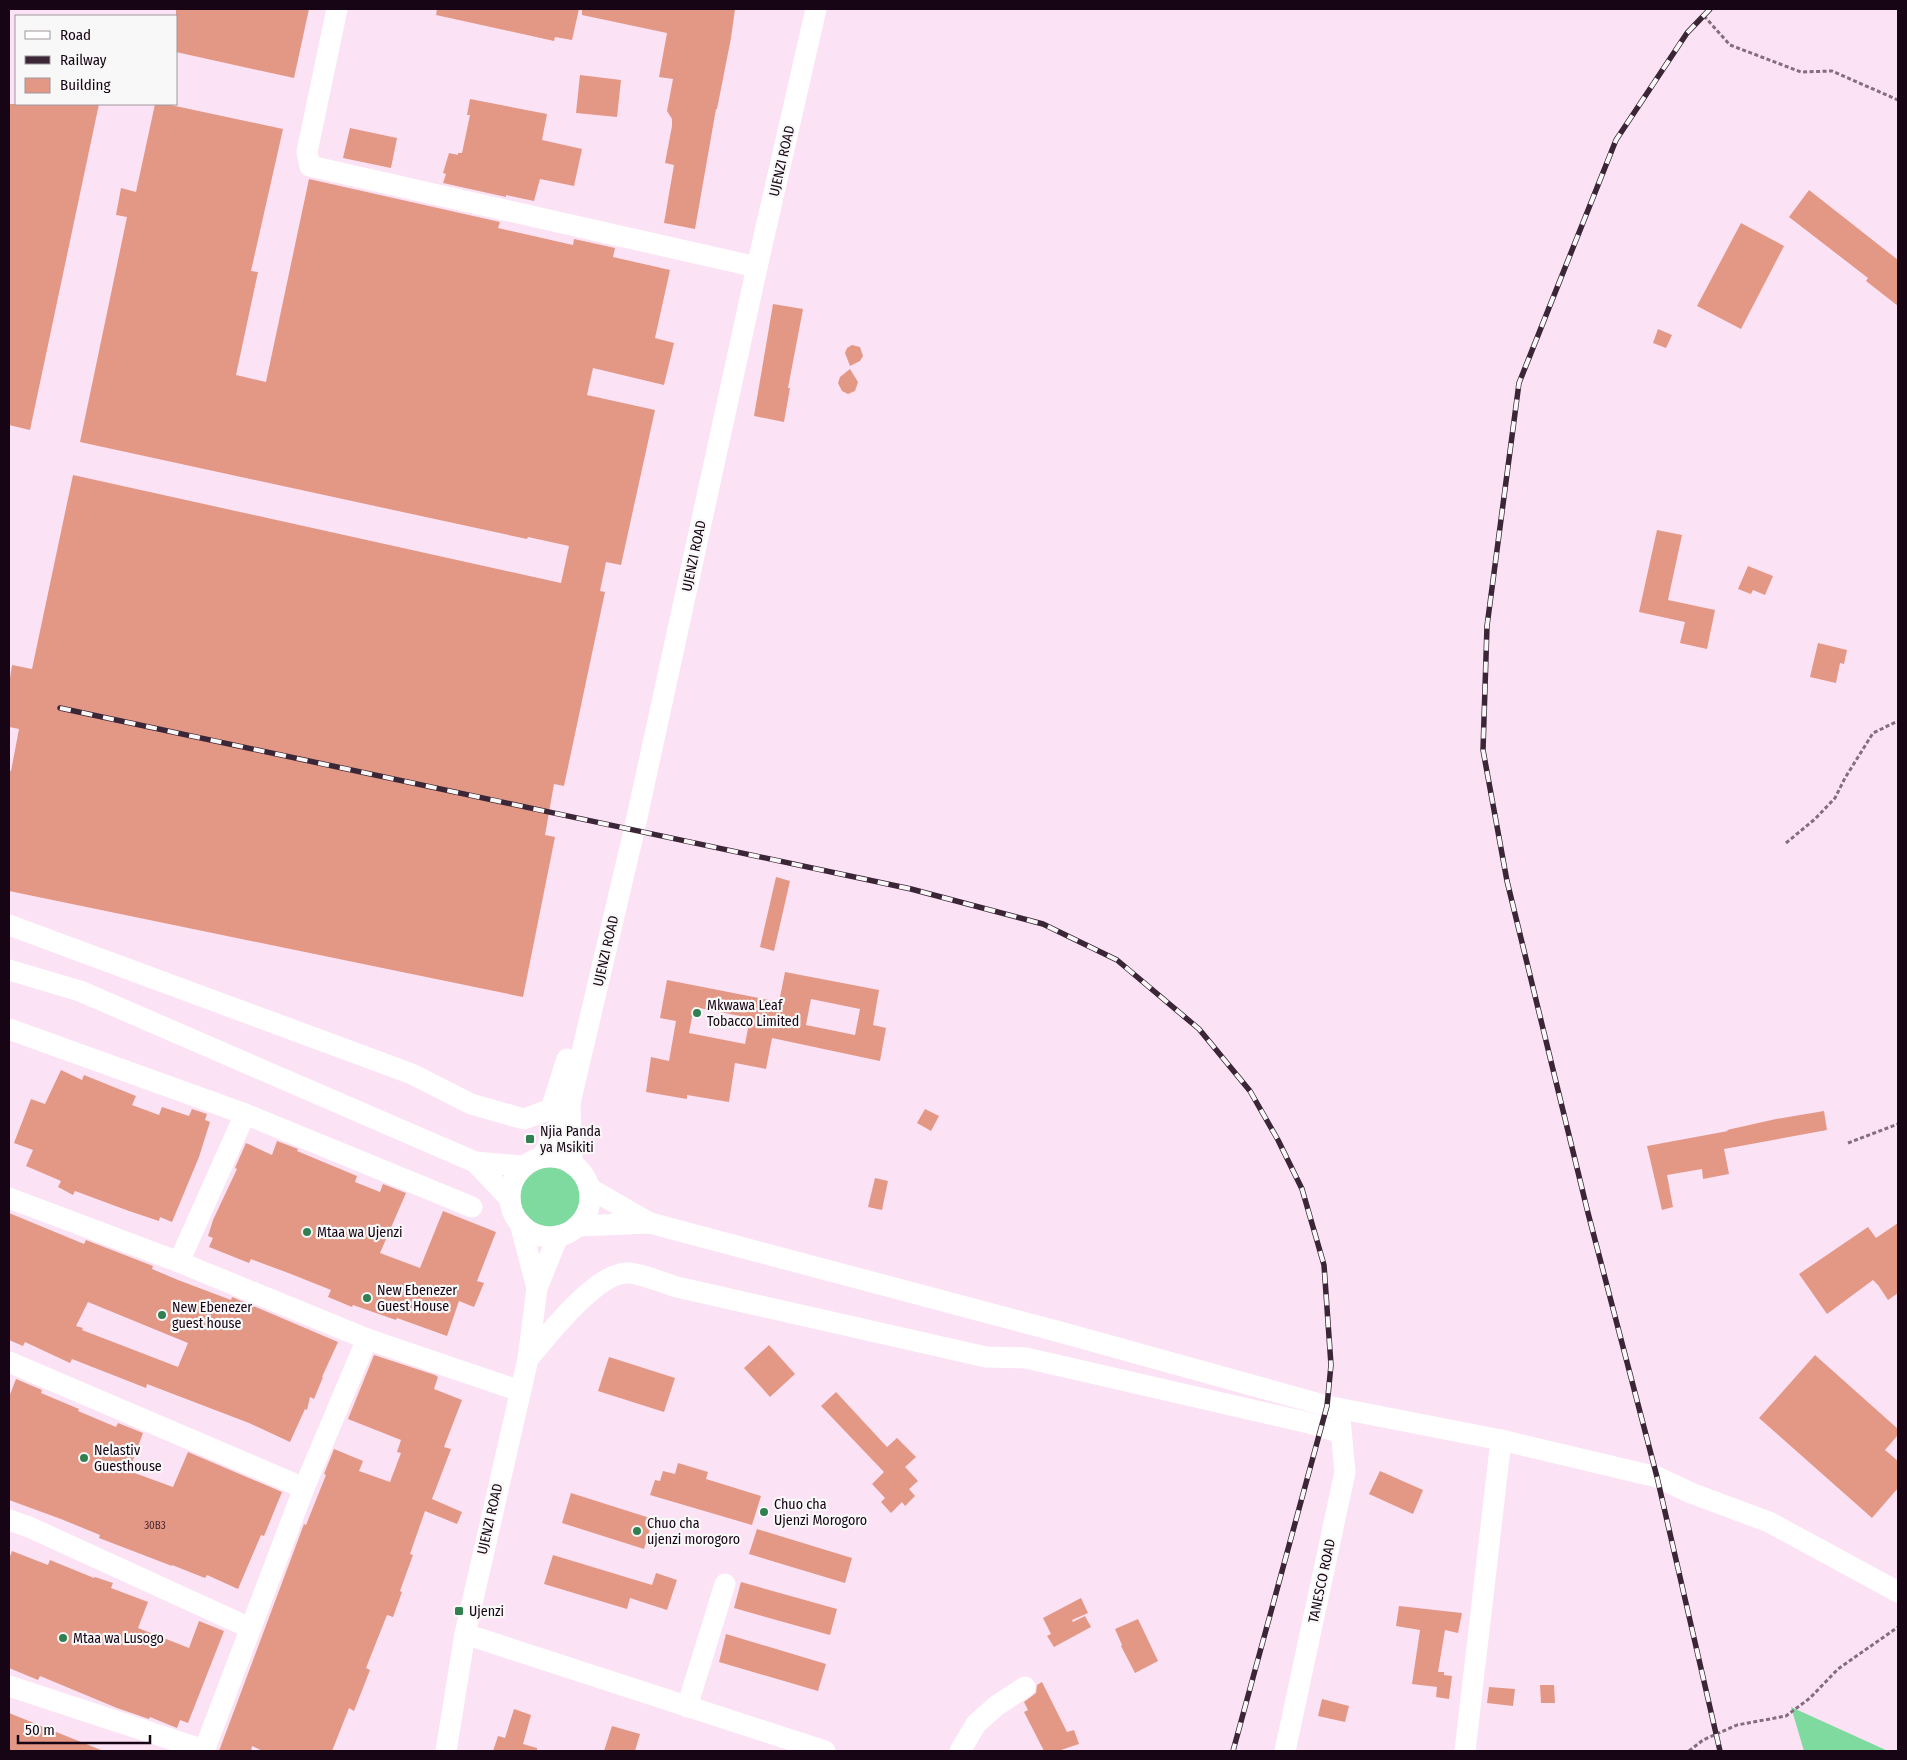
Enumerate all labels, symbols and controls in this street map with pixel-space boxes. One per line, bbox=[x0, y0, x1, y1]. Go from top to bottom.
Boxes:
legend bbox=[15, 15, 178, 105]
text: Road bbox=[60, 26, 91, 44]
text: Railway bbox=[60, 51, 107, 69]
text: Building bbox=[60, 76, 111, 94]
street label: UJENZI ROAD bbox=[766, 124, 798, 198]
street label: UJENZI ROAD bbox=[678, 519, 710, 593]
street label: UJENZI ROAD bbox=[590, 914, 622, 988]
place label: Mkwawa Leaf Tobacco Limited bbox=[707, 997, 799, 1030]
marker: Mkwawa Leaf Tobacco Limited bbox=[691, 1007, 703, 1019]
place label: Njia Panda ya Msikiti bbox=[540, 1123, 601, 1156]
marker: Njia Panda ya Msikiti bbox=[524, 1133, 536, 1145]
place label: Mtaa wa Ujenzi bbox=[317, 1224, 403, 1241]
marker: Mtaa wa Ujenzi bbox=[301, 1226, 313, 1238]
place label: New Ebenezer Guest House bbox=[377, 1282, 457, 1315]
marker: New Ebenezer Guest House bbox=[361, 1292, 373, 1304]
place label: New Ebenezer guest house bbox=[172, 1299, 252, 1332]
marker: New Ebenezer guest house bbox=[156, 1309, 168, 1321]
place label: Nelastiv Guesthouse bbox=[94, 1442, 162, 1475]
marker: Nelastiv Guesthouse bbox=[78, 1452, 90, 1464]
street label: UJENZI ROAD bbox=[474, 1482, 506, 1556]
place label: Chuo cha Ujenzi Morogoro bbox=[774, 1496, 867, 1529]
marker: Chuo cha Ujenzi Morogoro bbox=[758, 1506, 770, 1518]
place label: Chuo cha ujenzi morogoro bbox=[647, 1515, 740, 1548]
house number: 30B3 bbox=[144, 1519, 166, 1532]
marker: Chuo cha ujenzi morogoro bbox=[631, 1525, 643, 1537]
street label: TANESCO ROAD bbox=[1305, 1537, 1339, 1625]
place label: Ujenzi bbox=[469, 1603, 504, 1620]
marker: Ujenzi bbox=[453, 1605, 465, 1617]
place label: Mtaa wa Lusogo bbox=[73, 1630, 164, 1647]
marker: Mtaa wa Lusogo bbox=[57, 1632, 69, 1644]
scale bar bbox=[18, 1712, 150, 1744]
text: 50 m bbox=[25, 1721, 55, 1739]

